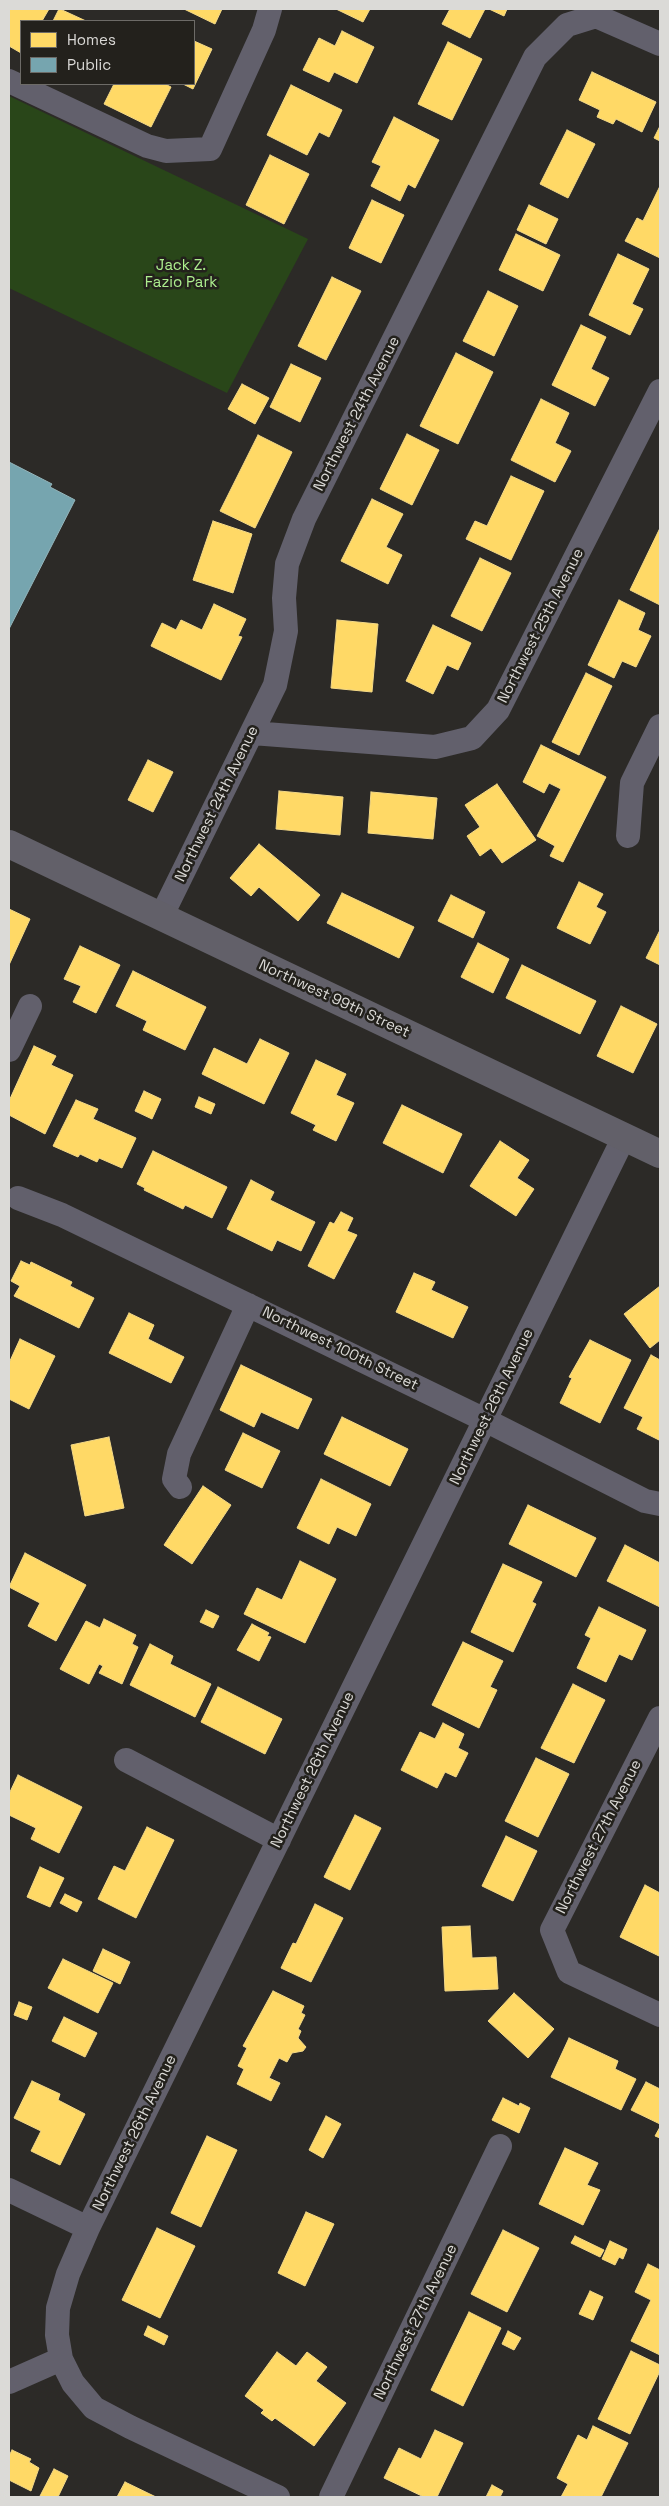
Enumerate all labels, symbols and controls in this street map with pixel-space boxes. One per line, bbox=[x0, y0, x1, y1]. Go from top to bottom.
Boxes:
legend bbox=[20, 20, 195, 85]
text: Homes bbox=[67, 30, 116, 49]
text: Public bbox=[67, 55, 111, 74]
park label: Jack Z. Fazio Park bbox=[145, 257, 217, 292]
street label: Northwest 24th Avenue bbox=[310, 334, 404, 494]
street label: Northwest 25th Avenue bbox=[494, 546, 588, 706]
street label: Northwest 24th Avenue bbox=[171, 723, 263, 885]
street label: Northwest 99th Street bbox=[256, 956, 412, 1042]
street label: Northwest 100th Street bbox=[259, 1303, 421, 1395]
street label: Northwest 26th Avenue bbox=[446, 1326, 538, 1488]
street label: Northwest 26th Avenue bbox=[267, 1689, 359, 1851]
street label: Northwest 27th Avenue bbox=[552, 1757, 646, 1917]
street label: Northwest 26th Avenue bbox=[89, 2052, 181, 2214]
street label: Northwest 27th Avenue bbox=[371, 2241, 461, 2403]

